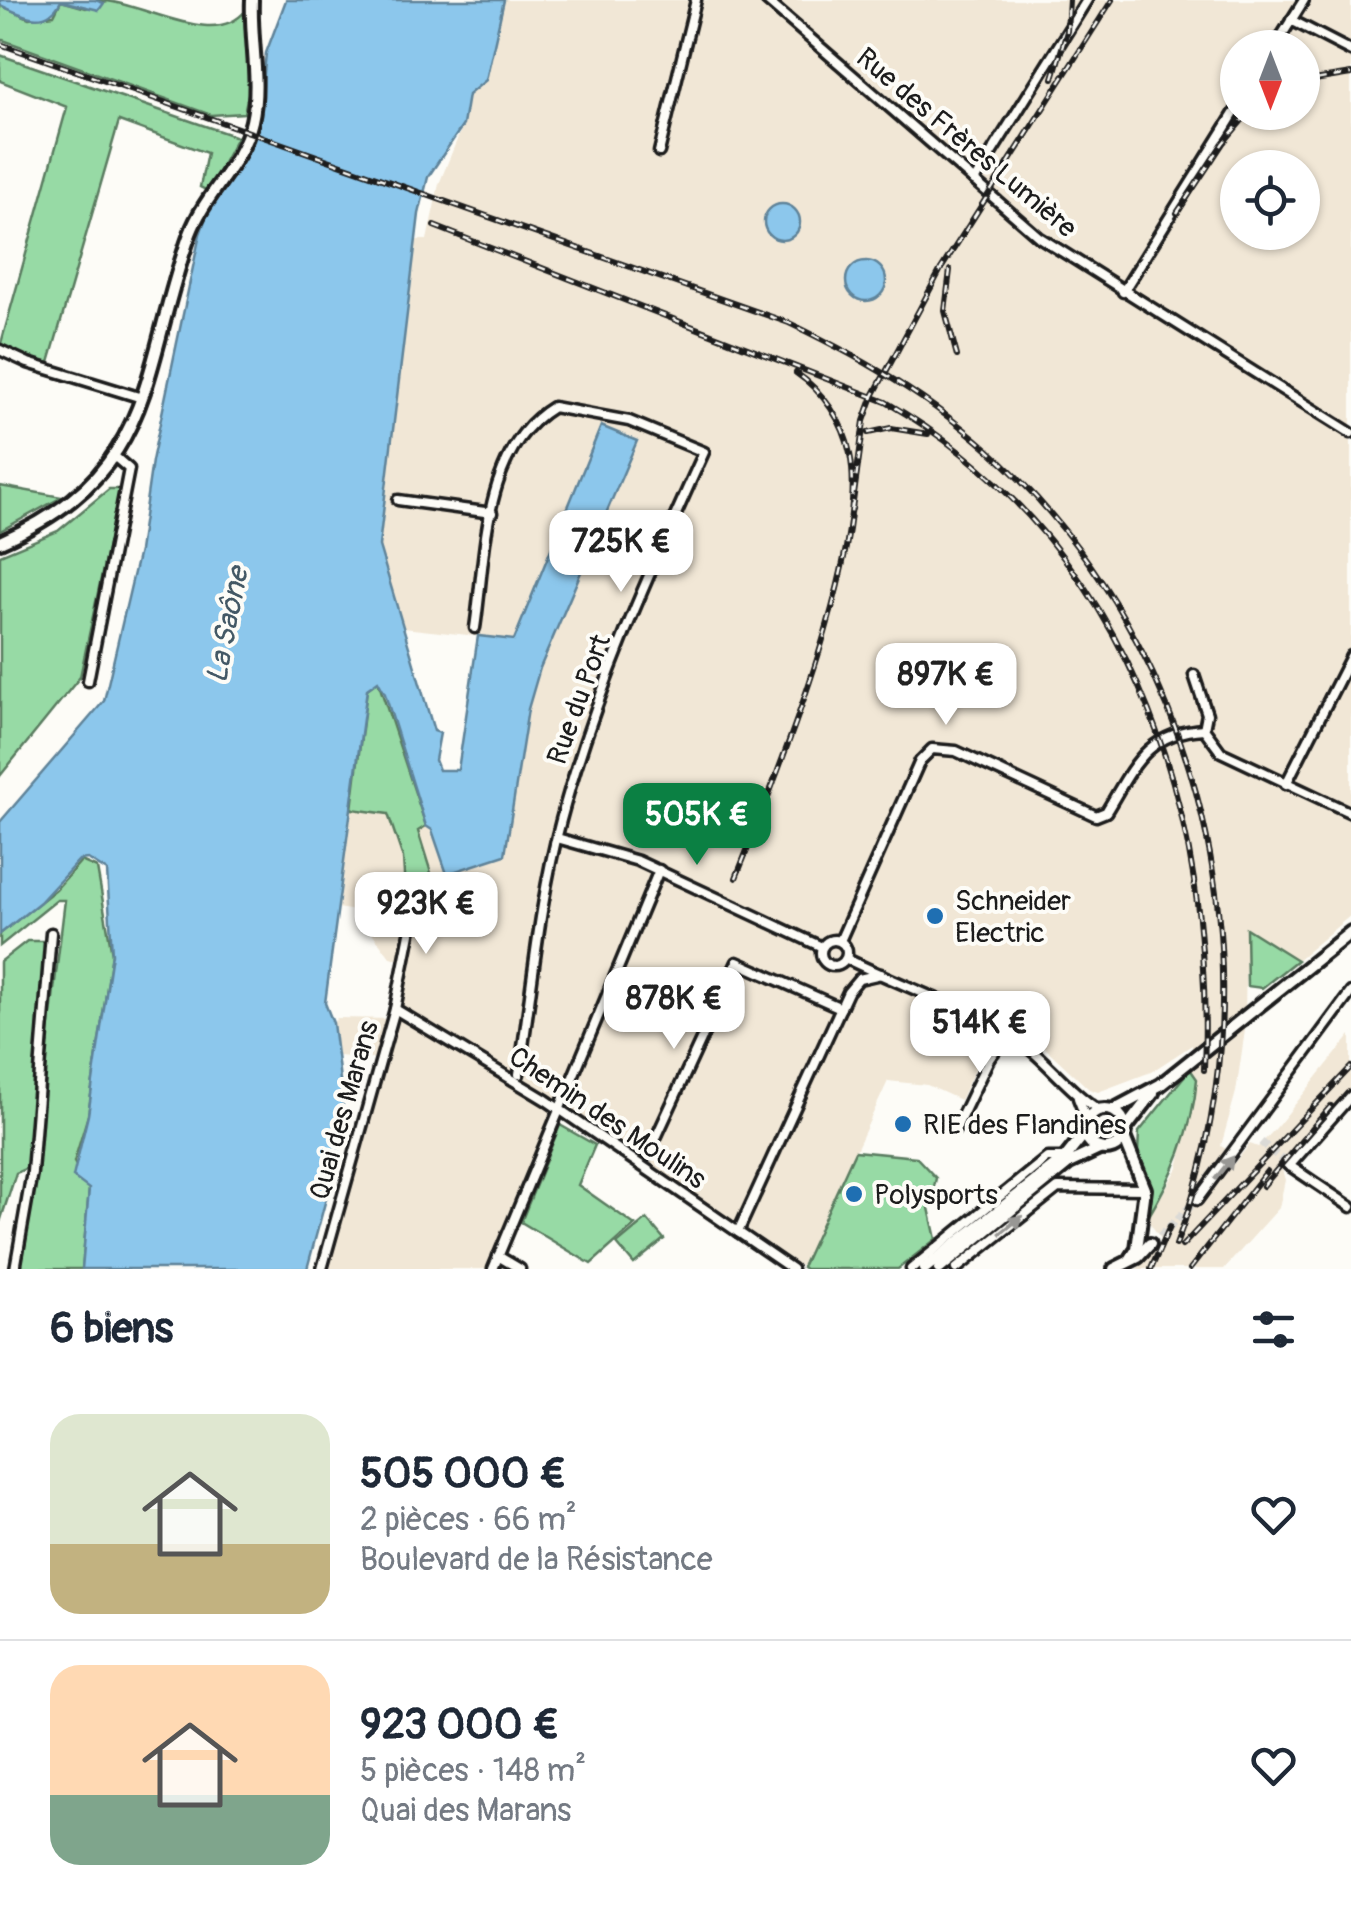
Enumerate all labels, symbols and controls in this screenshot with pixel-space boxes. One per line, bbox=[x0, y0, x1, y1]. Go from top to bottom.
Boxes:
north arrow bbox=[1220, 30, 1320, 130]
map controls bbox=[1220, 30, 1320, 250]
street label: Rue des Frères Lumière bbox=[849, 41, 1084, 246]
button: locate bbox=[1220, 150, 1320, 250]
pin: 725K € bbox=[540, 510, 702, 595]
text: 725K € bbox=[571, 522, 671, 562]
water label: La Saône bbox=[198, 561, 257, 686]
street label: Rue du Port bbox=[540, 629, 619, 769]
pin: 897K € bbox=[865, 643, 1027, 728]
text: 897K € bbox=[898, 655, 994, 695]
pin: 505K € bbox=[616, 783, 778, 868]
text: 505K € bbox=[645, 795, 749, 835]
pin: 923K € bbox=[345, 872, 507, 957]
text: 923K € bbox=[377, 884, 475, 924]
place label: Schneider Electric bbox=[955, 884, 1071, 951]
marker: Schneider Electric bbox=[924, 905, 946, 927]
pin: 878K € bbox=[593, 967, 755, 1052]
text: 878K € bbox=[626, 979, 722, 1019]
pin: 514K € bbox=[899, 991, 1061, 1076]
text: 514K € bbox=[932, 1003, 1028, 1043]
street label: Quai des Marans bbox=[302, 1016, 387, 1204]
street label: Chemin des Moulins bbox=[502, 1039, 713, 1197]
place label: RIE des Flandines bbox=[923, 1108, 1127, 1143]
marker: RIE des Flandines bbox=[892, 1113, 914, 1135]
one-way arrow bbox=[1213, 1155, 1234, 1180]
place label: Polysports bbox=[874, 1178, 998, 1213]
marker: Polysports bbox=[843, 1183, 865, 1205]
one-way arrow bbox=[998, 1215, 1023, 1236]
icon: filters bbox=[1246, 1302, 1301, 1357]
text: 6 biens bbox=[50, 1303, 173, 1355]
text: 505 000 € bbox=[360, 1448, 566, 1500]
icon: home bbox=[130, 1454, 250, 1574]
icon: heart bbox=[1246, 1487, 1301, 1542]
text: 2 pièces · 66 m² bbox=[360, 1500, 577, 1540]
text: Boulevard de la Résistance bbox=[360, 1540, 712, 1580]
text: 923 000 € bbox=[360, 1699, 559, 1751]
icon: home bbox=[130, 1705, 250, 1825]
icon: heart bbox=[1246, 1738, 1301, 1793]
text: 5 pièces · 148 m² bbox=[360, 1751, 586, 1791]
text: Quai des Marans bbox=[360, 1791, 571, 1831]

